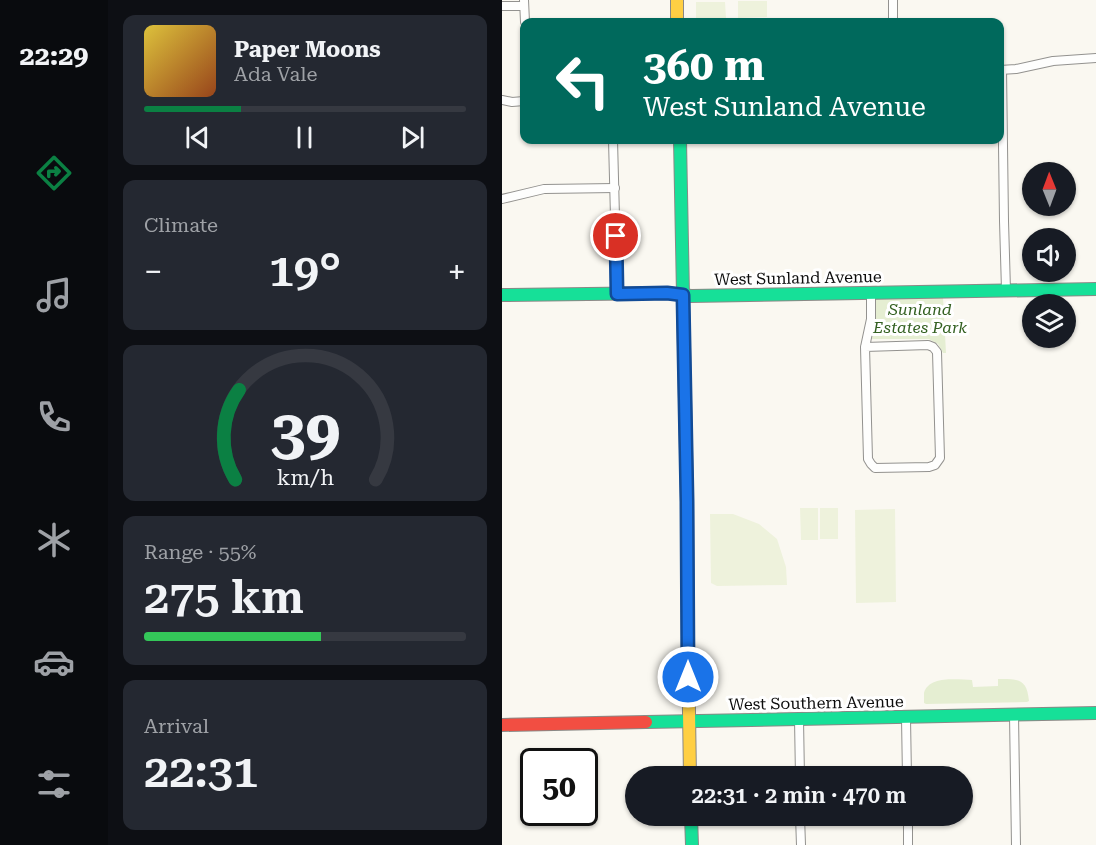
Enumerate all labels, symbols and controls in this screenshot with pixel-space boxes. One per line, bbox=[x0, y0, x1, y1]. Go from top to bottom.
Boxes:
text: Paper Moons bbox=[234, 37, 381, 62]
text: 22:29 bbox=[20, 40, 88, 72]
text: 360 m bbox=[643, 41, 765, 90]
icon: left bbox=[544, 42, 622, 120]
text: Ada Vale bbox=[234, 62, 317, 86]
text: West Sunland Avenue bbox=[643, 91, 926, 123]
icon: previous bbox=[181, 121, 214, 154]
icon: pause bbox=[288, 121, 321, 154]
icon: next bbox=[396, 121, 429, 154]
icon: directions bbox=[33, 152, 75, 194]
north arrow bbox=[1022, 162, 1076, 216]
map controls bbox=[1022, 162, 1076, 348]
pin bbox=[590, 210, 641, 261]
text: Climate bbox=[144, 213, 218, 237]
icon: arrive bbox=[599, 219, 632, 252]
button: sound bbox=[1022, 228, 1076, 282]
text: 19° bbox=[269, 244, 341, 297]
text: − bbox=[144, 252, 162, 291]
text: + bbox=[448, 252, 466, 291]
street label: West Sunland Avenue bbox=[714, 267, 882, 289]
icon: music bbox=[33, 274, 75, 316]
button: layers bbox=[1022, 294, 1076, 348]
park label: Sunland Estates Park bbox=[872, 300, 967, 337]
icon: phone bbox=[33, 396, 75, 438]
text: 39 bbox=[270, 396, 340, 469]
text: km/h bbox=[276, 465, 334, 490]
icon: climate bbox=[33, 519, 75, 561]
text: Range · 55% bbox=[144, 540, 256, 564]
text: 275 km bbox=[144, 571, 304, 624]
icon: car bbox=[33, 641, 75, 683]
position arrow bbox=[656, 645, 720, 709]
street label: West Southern Avenue bbox=[728, 692, 904, 714]
text: Arrival bbox=[144, 714, 209, 738]
text: 22:31 bbox=[144, 745, 258, 798]
speed limit sign: 50 bbox=[520, 748, 598, 826]
icon: filters bbox=[33, 763, 75, 805]
text: 22:31 · 2 min · 470 m bbox=[692, 783, 906, 808]

